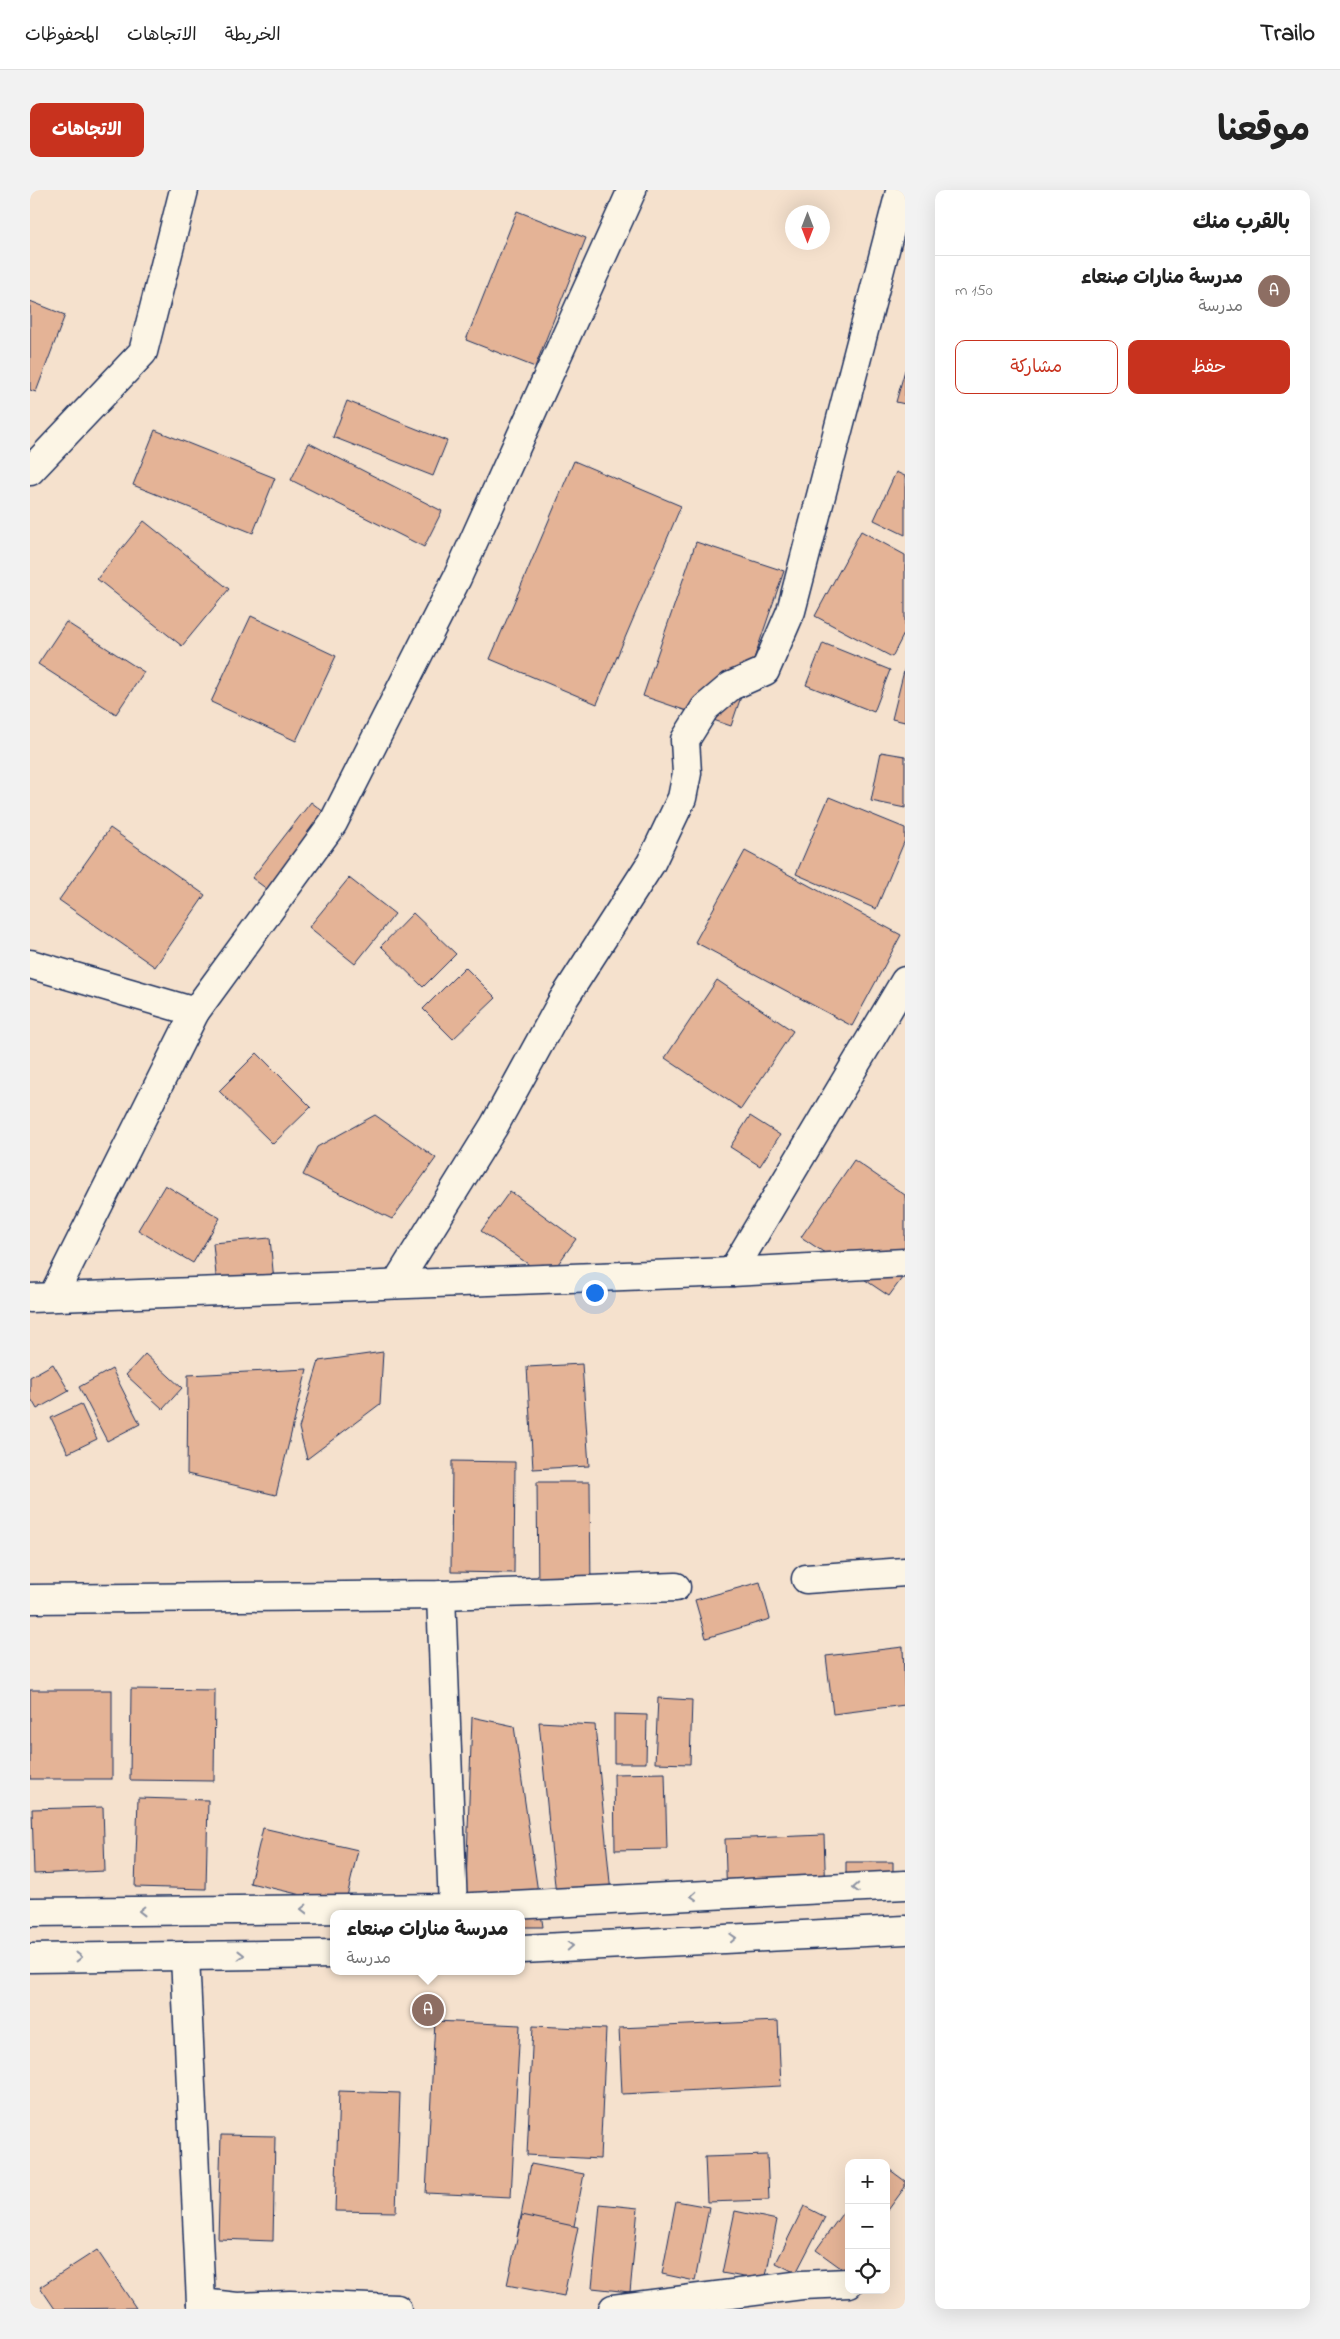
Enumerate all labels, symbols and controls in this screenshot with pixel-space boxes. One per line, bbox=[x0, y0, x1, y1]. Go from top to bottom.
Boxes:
text: Trailo bbox=[1260, 17, 1315, 52]
text: المحفوظات bbox=[25, 23, 99, 49]
text: الاتجاهات bbox=[127, 23, 197, 49]
text: الخريطة bbox=[225, 23, 281, 49]
button: الاتجاهات bbox=[30, 103, 144, 157]
text: موقعنا bbox=[1217, 106, 1310, 157]
north arrow bbox=[785, 205, 830, 250]
text: بالقرب منك bbox=[1193, 208, 1290, 238]
text: مدرسة منارات صنعاء bbox=[1081, 265, 1243, 292]
text: 150 m bbox=[955, 279, 993, 303]
text: A bbox=[1269, 279, 1279, 303]
text: مدرسة bbox=[1198, 295, 1243, 319]
button: مشاركة bbox=[955, 340, 1118, 394]
button: حفظ bbox=[1128, 340, 1290, 394]
your location bbox=[582, 1280, 608, 1306]
one-way arrow bbox=[852, 1882, 860, 1893]
one-way arrow bbox=[690, 1890, 698, 1901]
one-way arrow bbox=[300, 1904, 308, 1914]
one-way arrow bbox=[138, 1906, 146, 1916]
popup bbox=[330, 1910, 525, 1975]
text: مدرسة منارات صنعاء bbox=[346, 1917, 509, 1944]
one-way arrow bbox=[729, 1933, 737, 1944]
one-way arrow bbox=[567, 1941, 575, 1952]
text: مدرسة bbox=[346, 1947, 391, 1971]
one-way arrow bbox=[238, 1950, 245, 1960]
one-way arrow bbox=[75, 1952, 83, 1962]
pin: A bbox=[412, 1991, 444, 2029]
map controls bbox=[845, 2159, 890, 2294]
button: + bbox=[845, 2159, 890, 2204]
button: − bbox=[845, 2204, 890, 2249]
button: locate bbox=[845, 2249, 890, 2294]

